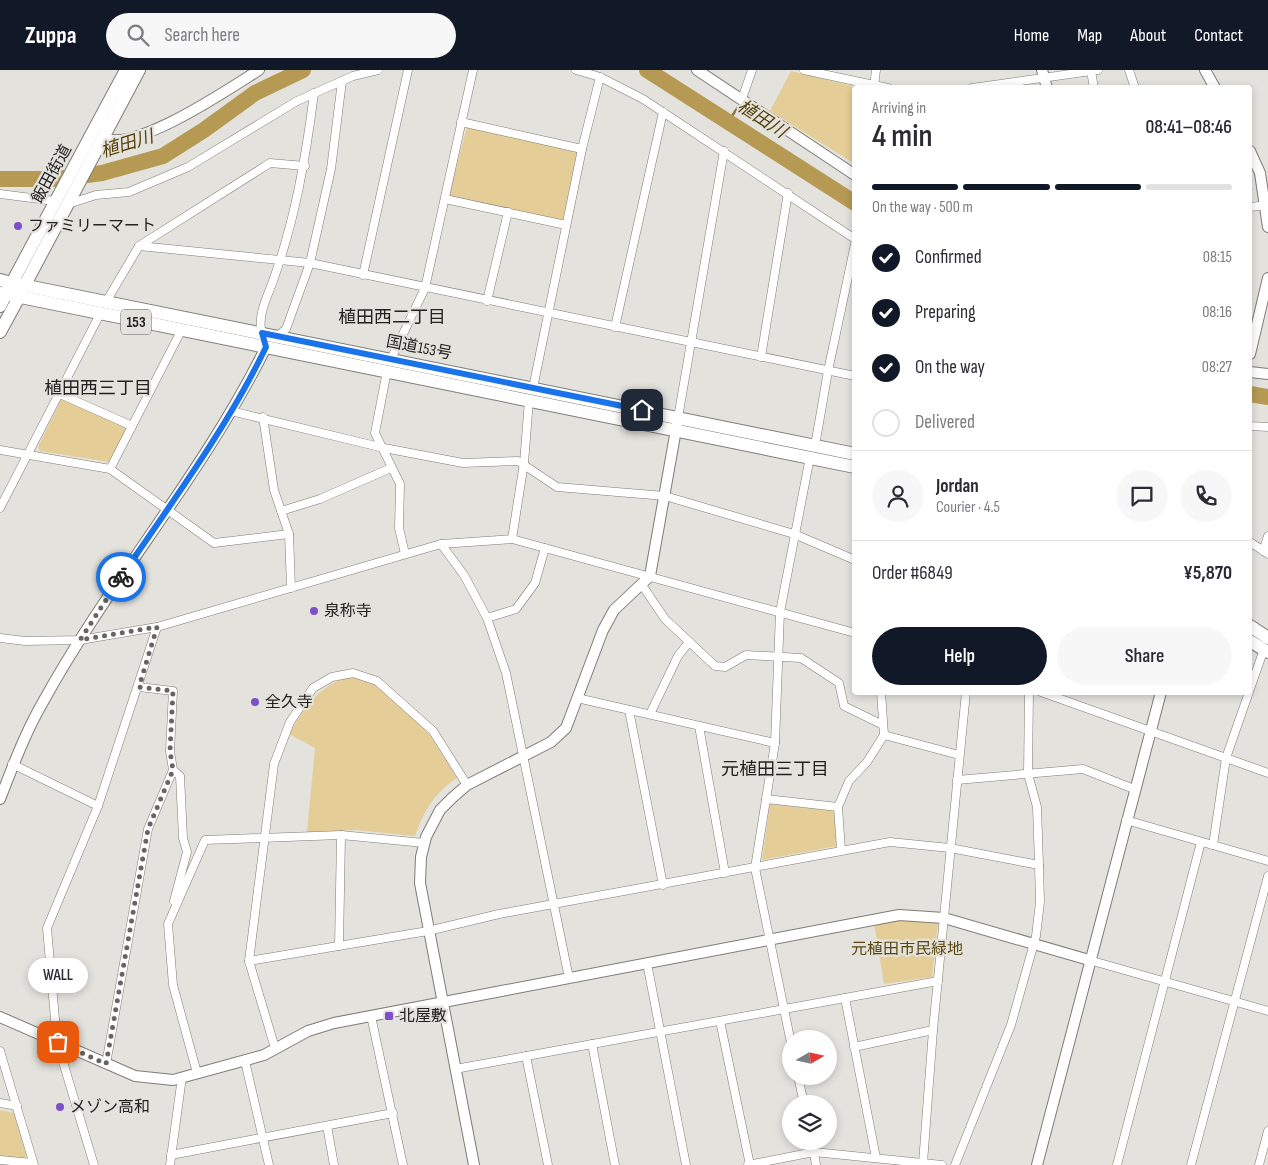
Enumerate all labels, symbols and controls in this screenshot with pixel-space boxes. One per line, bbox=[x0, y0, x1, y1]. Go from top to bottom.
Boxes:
search box bbox=[106, 13, 456, 58]
text: Zuppa bbox=[25, 21, 76, 50]
icon: search bbox=[124, 21, 152, 49]
text: Search here bbox=[164, 24, 240, 47]
text: Home bbox=[1014, 25, 1049, 46]
text: Map bbox=[1077, 25, 1102, 46]
text: About bbox=[1130, 25, 1166, 46]
text: Contact bbox=[1194, 25, 1243, 46]
water label: 植田川 bbox=[734, 95, 792, 144]
text: Arriving in bbox=[872, 99, 926, 118]
text: 08:41–08:46 bbox=[1145, 116, 1232, 139]
text: 4 min bbox=[872, 117, 933, 156]
water label: 植田川 bbox=[98, 125, 158, 162]
street label: 飯田街道 bbox=[28, 141, 76, 207]
text: On the way · 500 m bbox=[872, 198, 973, 217]
place label: ファミリーマート bbox=[28, 217, 156, 236]
marker: ファミリーマート bbox=[12, 220, 24, 232]
icon: check bbox=[872, 244, 900, 272]
text: Confirmed bbox=[915, 246, 982, 269]
text: 08:15 bbox=[1203, 248, 1232, 267]
icon: check bbox=[872, 299, 900, 327]
text: Preparing bbox=[915, 301, 976, 324]
text: 08:16 bbox=[1202, 303, 1232, 322]
district label: 植田西二丁目 bbox=[338, 307, 446, 328]
road number: 153 bbox=[121, 310, 151, 334]
street label: 国道153号 bbox=[384, 332, 454, 364]
icon: check bbox=[872, 354, 900, 382]
text: On the way bbox=[915, 356, 985, 379]
text: 08:27 bbox=[1202, 358, 1232, 377]
district label: 植田西三丁目 bbox=[44, 378, 152, 399]
pin bbox=[621, 389, 663, 431]
icon: home bbox=[628, 396, 656, 424]
text: Delivered bbox=[915, 411, 975, 434]
button: person bbox=[872, 470, 924, 522]
button: chat bbox=[1116, 470, 1168, 522]
button: phone bbox=[1180, 470, 1232, 522]
text: Jordan bbox=[936, 475, 979, 498]
text: Courier · 4.5 bbox=[936, 498, 1000, 517]
courier bbox=[96, 552, 146, 602]
text: Order #6849 bbox=[872, 562, 953, 585]
text: ¥5,870 bbox=[1183, 562, 1232, 585]
icon: bike bbox=[107, 563, 135, 591]
place label: 泉称寺 bbox=[324, 602, 372, 621]
marker: 泉称寺 bbox=[308, 605, 320, 617]
button: Help bbox=[872, 627, 1047, 685]
button: Share bbox=[1057, 627, 1232, 685]
place label: 全久寺 bbox=[265, 693, 313, 712]
marker: 全久寺 bbox=[249, 696, 261, 708]
district label: 元植田三丁目 bbox=[721, 759, 829, 780]
park label: 元植田市民緑地 bbox=[851, 940, 963, 959]
callout: WALL bbox=[28, 957, 88, 992]
text: WALL bbox=[43, 966, 73, 985]
place label: 北屋敷 bbox=[399, 1007, 447, 1026]
marker: 北屋敷 bbox=[383, 1010, 395, 1022]
pin bbox=[37, 1021, 79, 1063]
icon: bag bbox=[44, 1028, 72, 1056]
north arrow bbox=[782, 1030, 838, 1085]
map controls bbox=[782, 1030, 837, 1150]
button: layers bbox=[782, 1095, 837, 1150]
place label: メゾン高和 bbox=[70, 1098, 150, 1117]
marker: メゾン高和 bbox=[54, 1101, 66, 1113]

